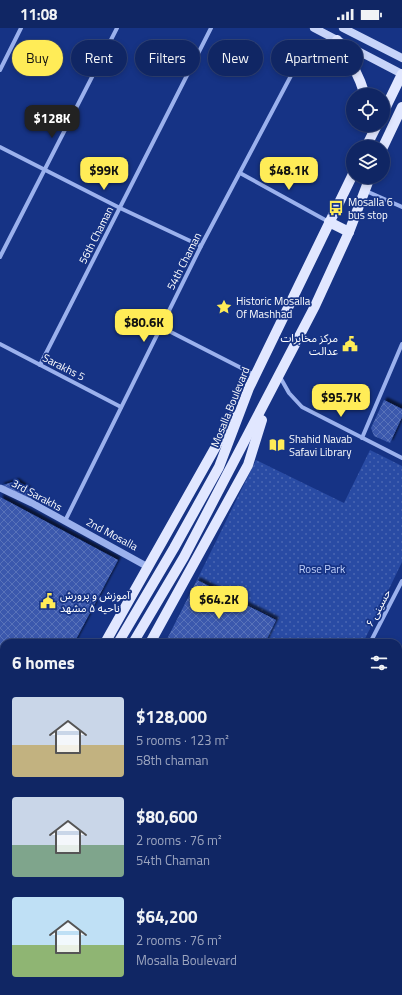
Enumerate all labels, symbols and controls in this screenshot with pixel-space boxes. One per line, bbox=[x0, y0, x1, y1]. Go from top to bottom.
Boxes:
text: 11:08 bbox=[20, 3, 57, 26]
chip: Buy bbox=[12, 40, 63, 76]
chip: Rent bbox=[71, 40, 127, 76]
chip: Filters bbox=[135, 40, 200, 76]
chip: New bbox=[208, 40, 263, 76]
chip: Apartment bbox=[271, 40, 363, 76]
map controls bbox=[346, 88, 390, 184]
button: locate bbox=[346, 88, 390, 132]
pin: $128K bbox=[24, 105, 80, 139]
text: $128K bbox=[34, 108, 70, 128]
button: layers bbox=[346, 140, 390, 184]
pin: $99K bbox=[80, 157, 128, 191]
pin: $48.1K bbox=[256, 157, 322, 191]
text: $99K bbox=[89, 160, 119, 180]
text: $48.1K bbox=[269, 160, 309, 180]
place label: Mosalla 6 bus stop bbox=[348, 194, 393, 223]
bus stop icon: Mosalla 6 bus stop bbox=[327, 199, 345, 217]
street label: 56th Chaman bbox=[75, 203, 117, 266]
street label: 54th Chaman bbox=[163, 229, 205, 292]
place label: Historic Mosalla Of Mashhad bbox=[236, 293, 311, 322]
place icon: Historic Mosalla Of Mashhad bbox=[215, 298, 233, 316]
pin: $80.6K bbox=[111, 309, 177, 343]
text: $80.6K bbox=[124, 312, 164, 332]
place label: مرکز مخابرات عدالت bbox=[280, 330, 338, 359]
public building icon: مرکز مخابرات عدالت bbox=[341, 335, 359, 353]
street label: Sarakhs 5 bbox=[40, 350, 88, 384]
street label: Mosalla Boulevard bbox=[207, 364, 253, 450]
pin: $95.7K bbox=[308, 384, 374, 418]
text: $95.7K bbox=[321, 387, 361, 407]
place label: Shahid Navab Safavi Library bbox=[289, 431, 353, 460]
library icon: Shahid Navab Safavi Library bbox=[268, 436, 286, 454]
street label: 3rd Sarakhs bbox=[9, 475, 65, 515]
street label: 2nd Mosalla bbox=[83, 514, 141, 555]
park label: Rose Park bbox=[299, 561, 346, 577]
pin: $64.2K bbox=[186, 586, 252, 620]
street label: حسینی ۶ bbox=[361, 586, 395, 630]
place label: آموزش و پرورش ناحیه ۵ مشهد bbox=[60, 587, 131, 616]
text: $64.2K bbox=[199, 589, 239, 609]
public building icon: آموزش و پرورش ناحیه ۵ مشهد bbox=[39, 592, 57, 610]
text: 6 homes bbox=[12, 650, 75, 676]
icon: filters bbox=[368, 652, 390, 674]
text: $128,000 bbox=[136, 704, 207, 730]
icon: home bbox=[44, 713, 92, 761]
text: 5 rooms · 123 m² bbox=[136, 730, 229, 750]
text: 58th chaman bbox=[136, 750, 209, 770]
text: $80,600 bbox=[136, 804, 198, 830]
icon: home bbox=[44, 813, 92, 861]
text: 2 rooms · 76 m² bbox=[136, 830, 222, 850]
text: 54th Chaman bbox=[136, 850, 210, 870]
text: $64,200 bbox=[136, 904, 198, 930]
icon: home bbox=[44, 913, 92, 961]
text: 2 rooms · 76 m² bbox=[136, 930, 222, 950]
text: Mosalla Boulevard bbox=[136, 950, 237, 970]

